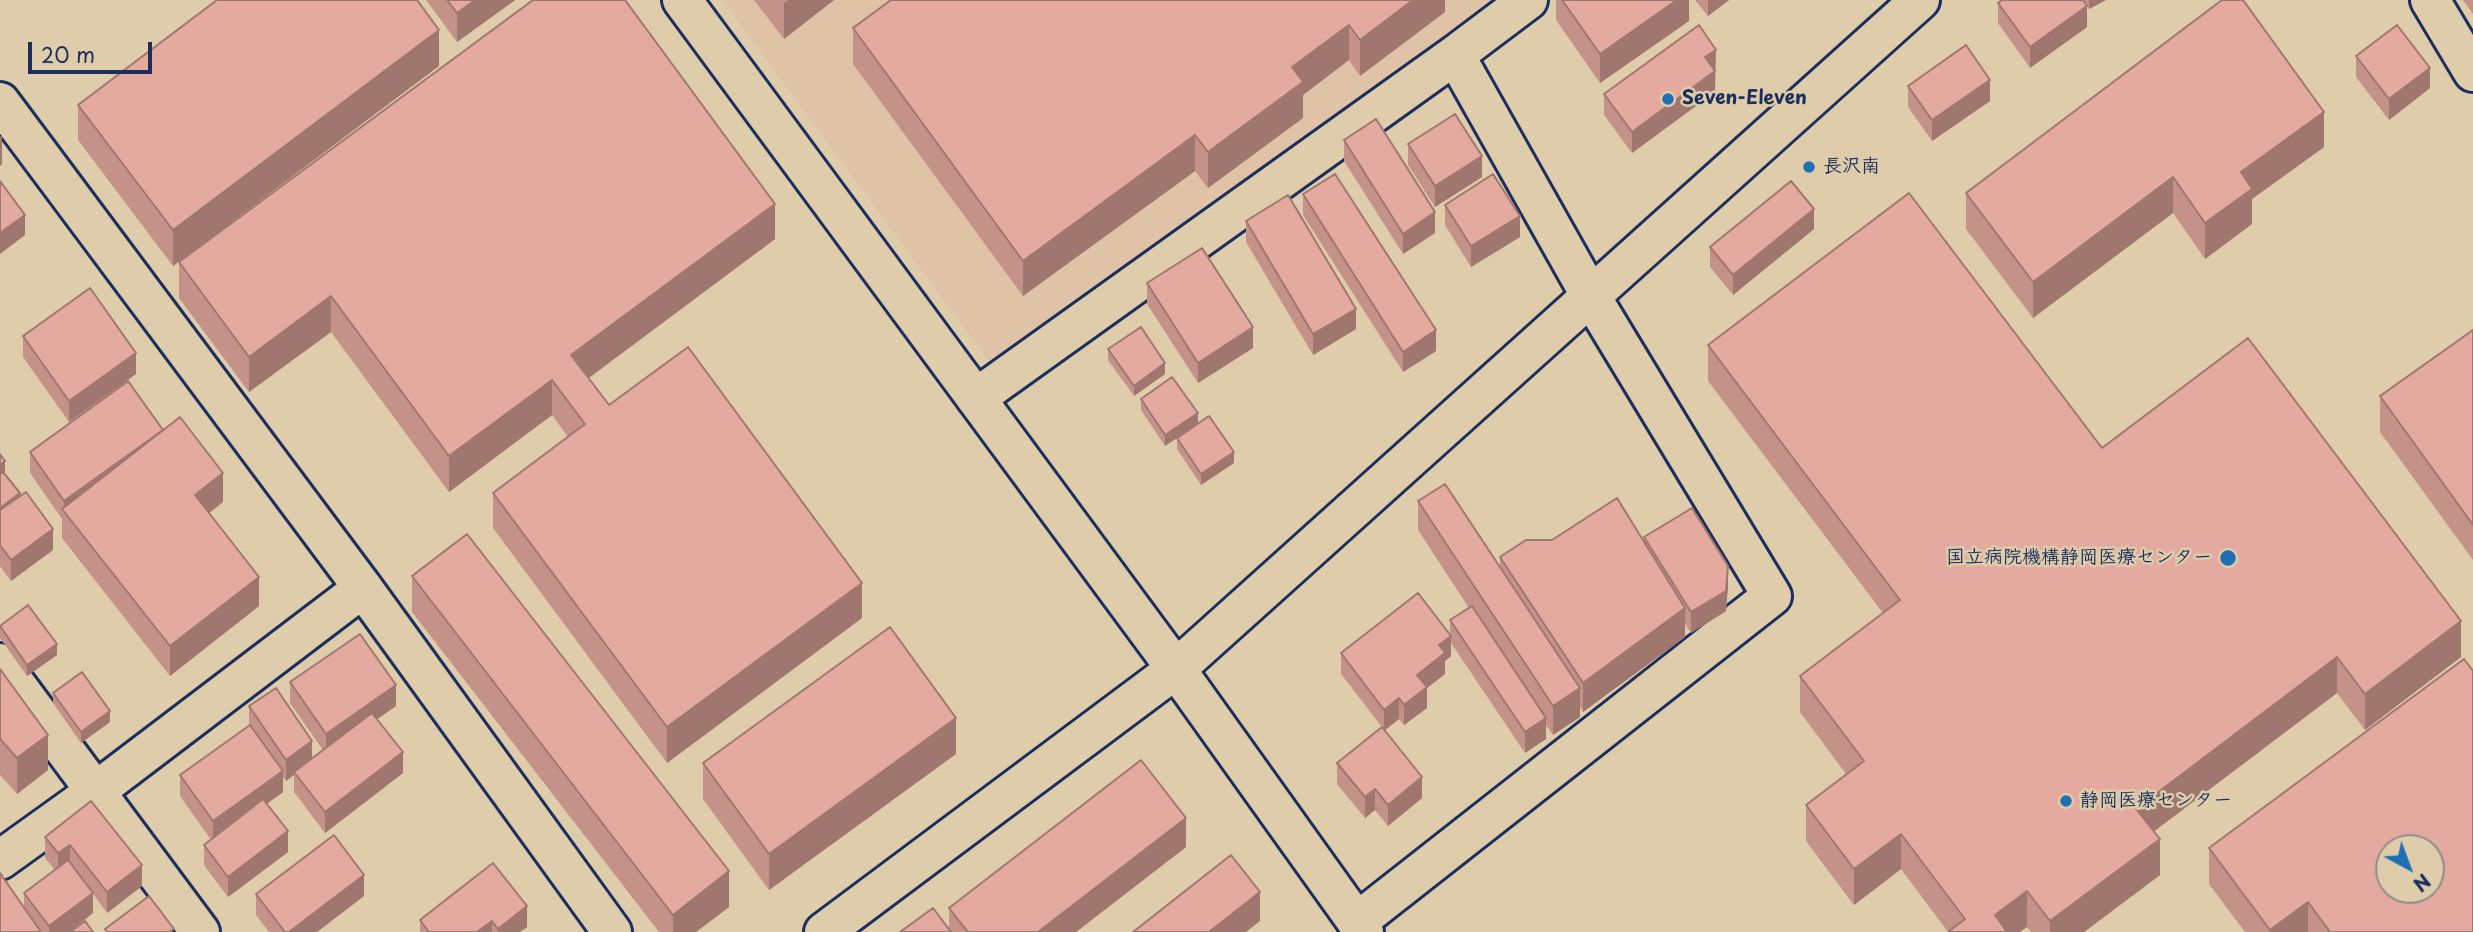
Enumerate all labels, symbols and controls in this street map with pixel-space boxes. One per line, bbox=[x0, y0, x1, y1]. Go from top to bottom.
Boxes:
scale bar bbox=[32, 28, 156, 72]
text: 20 m bbox=[41, 38, 95, 70]
place label: Seven-Eleven bbox=[1682, 88, 1807, 110]
marker: Seven-Eleven bbox=[1660, 91, 1676, 107]
place label: 長沢南 bbox=[1823, 156, 1880, 178]
marker: 長沢南 bbox=[1801, 159, 1817, 175]
place label: 国立病院機構静岡医療センター bbox=[1946, 547, 2212, 569]
marker: 国立病院機構静岡医療センター bbox=[2218, 548, 2238, 568]
place label: 静岡医療センター bbox=[2080, 790, 2232, 812]
marker: 静岡医療センター bbox=[2058, 793, 2074, 809]
north arrow bbox=[2375, 834, 2445, 904]
text: N bbox=[2408, 868, 2437, 899]

